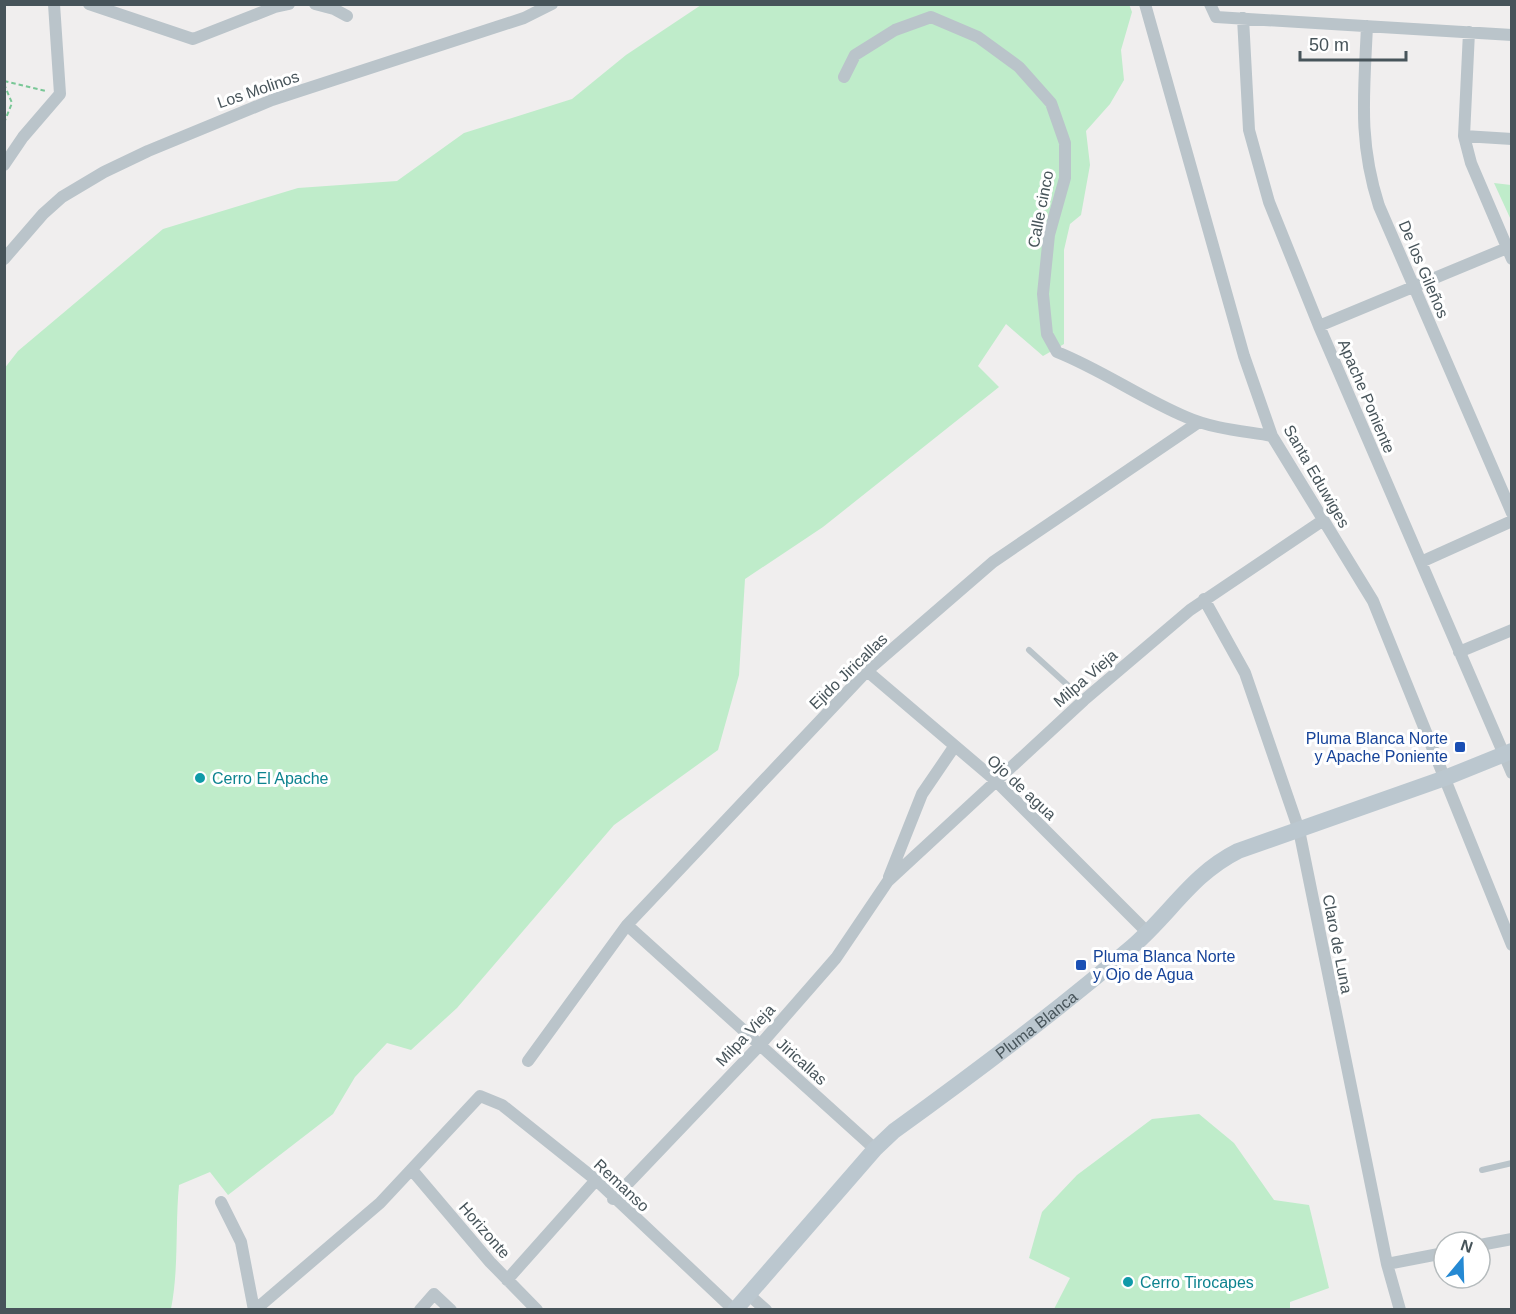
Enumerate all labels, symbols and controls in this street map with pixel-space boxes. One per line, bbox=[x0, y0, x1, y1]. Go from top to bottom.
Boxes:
scale bar bbox=[1300, 24, 1406, 62]
text: 50 m bbox=[1309, 35, 1349, 55]
street label: Los Molinos bbox=[215, 68, 301, 111]
street label: Calle cinco bbox=[1025, 169, 1056, 249]
street label: De los Gileños bbox=[1395, 218, 1452, 320]
street label: Apache Poniente bbox=[1335, 337, 1398, 456]
street label: Santa Eduwiges bbox=[1280, 422, 1353, 531]
street label: Ejido Jiricallas bbox=[806, 630, 891, 713]
street label: Milpa Vieja bbox=[1050, 646, 1120, 710]
place label: Pluma Blanca Norte y Apache Poniente bbox=[1306, 730, 1448, 765]
marker: Pluma Blanca Norte y Apache Poniente bbox=[1453, 740, 1467, 754]
street label: Ojo de agua bbox=[984, 751, 1059, 823]
place label: Cerro El Apache bbox=[212, 770, 329, 787]
marker: Cerro El Apache bbox=[193, 771, 207, 785]
street label: Claro de Luna bbox=[1320, 893, 1355, 995]
place label: Pluma Blanca Norte y Ojo de Agua bbox=[1093, 948, 1235, 983]
marker: Pluma Blanca Norte y Ojo de Agua bbox=[1074, 958, 1088, 972]
street label: Pluma Blanca bbox=[992, 988, 1081, 1062]
street label: Milpa Vieja bbox=[713, 1001, 778, 1070]
street label: Jiricallas bbox=[773, 1035, 830, 1088]
street label: Remanso bbox=[591, 1156, 653, 1215]
street label: Horizonte bbox=[456, 1199, 514, 1262]
north arrow bbox=[1432, 1230, 1492, 1290]
text: N bbox=[1458, 1236, 1475, 1256]
place label: Cerro Tirocapes bbox=[1140, 1274, 1254, 1291]
marker: Cerro Tirocapes bbox=[1121, 1275, 1135, 1289]

